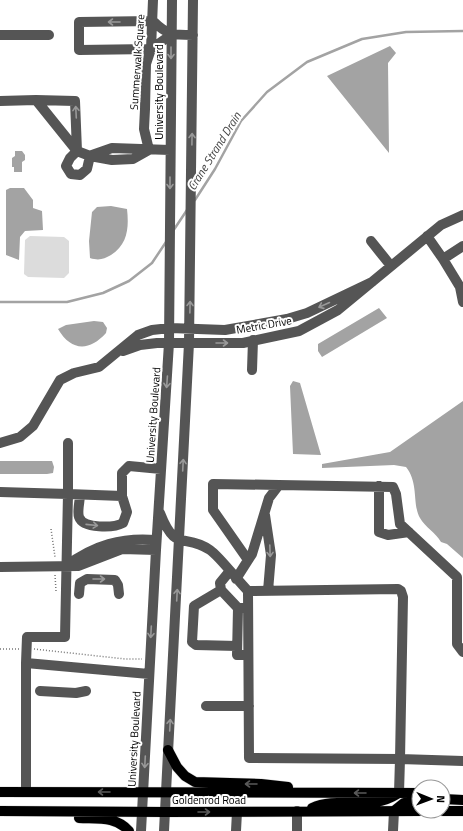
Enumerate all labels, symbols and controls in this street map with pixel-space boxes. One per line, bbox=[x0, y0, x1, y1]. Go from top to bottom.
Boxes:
street label: Summerwalk Square bbox=[126, 13, 148, 110]
one-way arrow bbox=[108, 18, 121, 26]
street label: University Boulevard bbox=[151, 44, 167, 140]
one-way arrow bbox=[167, 46, 175, 59]
one-way arrow bbox=[72, 106, 79, 119]
water label: Crane Strand Drain bbox=[182, 107, 246, 194]
one-way arrow bbox=[188, 133, 196, 146]
one-way arrow bbox=[166, 176, 174, 189]
one-way arrow bbox=[186, 301, 194, 314]
one-way arrow bbox=[318, 302, 330, 309]
street label: Metric Drive bbox=[235, 312, 293, 338]
one-way arrow bbox=[215, 339, 228, 347]
street label: University Boulevard bbox=[142, 367, 164, 463]
one-way arrow bbox=[163, 375, 170, 388]
one-way arrow bbox=[180, 459, 187, 472]
one-way arrow bbox=[85, 521, 98, 528]
one-way arrow bbox=[267, 544, 274, 557]
one-way arrow bbox=[92, 575, 105, 583]
one-way arrow bbox=[173, 589, 180, 602]
one-way arrow bbox=[148, 625, 155, 638]
street label: University Boulevard bbox=[124, 691, 145, 787]
one-way arrow bbox=[166, 719, 173, 732]
one-way arrow bbox=[141, 755, 148, 768]
north arrow bbox=[411, 779, 451, 819]
one-way arrow bbox=[245, 780, 258, 788]
one-way arrow bbox=[98, 788, 111, 796]
one-way arrow bbox=[354, 789, 367, 797]
street label: Goldenrod Road bbox=[172, 792, 246, 808]
text: N bbox=[433, 795, 449, 803]
one-way arrow bbox=[197, 808, 210, 816]

